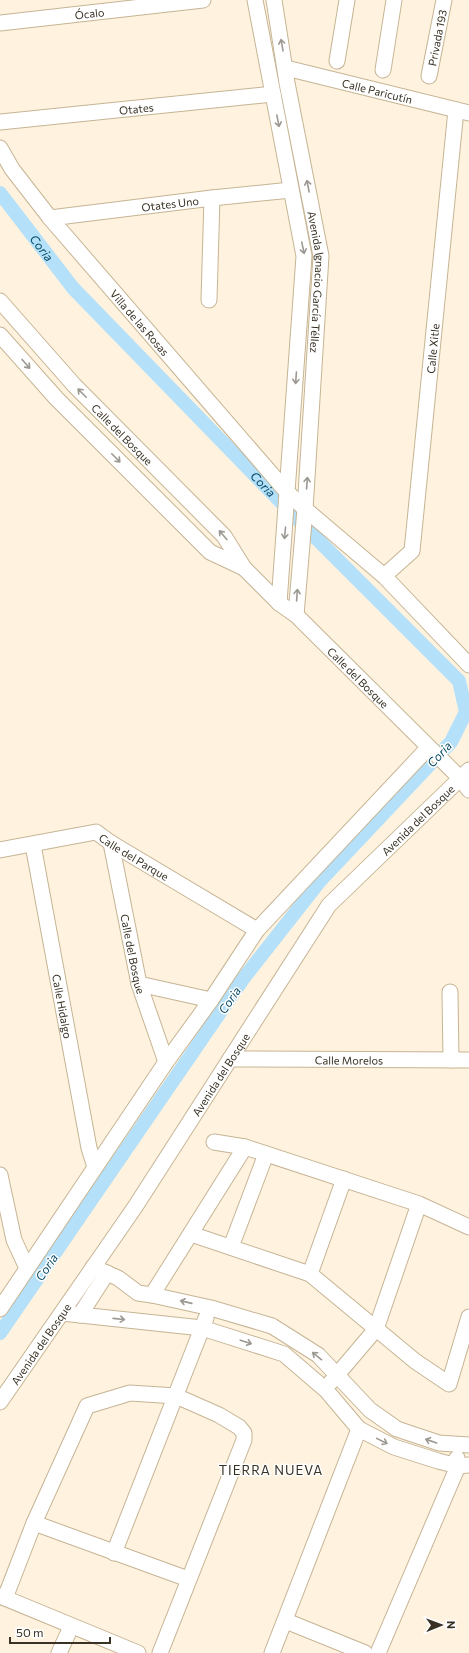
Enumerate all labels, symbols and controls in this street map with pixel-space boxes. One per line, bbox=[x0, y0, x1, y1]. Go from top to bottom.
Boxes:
street label: Ócalo bbox=[74, 5, 105, 21]
street label: Privada 193 bbox=[425, 8, 448, 67]
one-way arrow bbox=[277, 39, 285, 52]
street label: Calle Paricutín bbox=[341, 76, 414, 105]
street label: Otates bbox=[118, 100, 154, 116]
one-way arrow bbox=[274, 114, 282, 127]
one-way arrow bbox=[303, 180, 311, 193]
street label: Otates Uno bbox=[141, 193, 200, 213]
street label: Avenida Ignacio García Téllez bbox=[306, 210, 328, 354]
water label: Coria bbox=[27, 232, 57, 264]
one-way arrow bbox=[299, 242, 307, 255]
street label: Villa de las Rosas bbox=[108, 287, 172, 358]
street label: Calle Xitle bbox=[423, 323, 441, 374]
one-way arrow bbox=[21, 359, 30, 369]
one-way arrow bbox=[292, 371, 299, 384]
one-way arrow bbox=[77, 388, 87, 398]
street label: Calle del Bosque bbox=[90, 401, 156, 467]
one-way arrow bbox=[111, 453, 121, 463]
water label: Coria bbox=[248, 468, 279, 499]
one-way arrow bbox=[303, 477, 310, 490]
one-way arrow bbox=[281, 526, 288, 539]
one-way arrow bbox=[218, 530, 227, 540]
one-way arrow bbox=[293, 589, 300, 602]
street label: Calle del Bosque bbox=[325, 644, 392, 710]
water label: Coria bbox=[424, 738, 454, 770]
street label: Avenida del Bosque bbox=[378, 782, 457, 858]
street label: Calle del Parque bbox=[97, 830, 171, 883]
street label: Calle del Bosque bbox=[119, 913, 148, 995]
street label: Calle Hidalgo bbox=[50, 973, 75, 1040]
water label: Coria bbox=[215, 984, 243, 1016]
street label: Avenida del Bosque bbox=[189, 1030, 252, 1118]
street label: Calle Morelos bbox=[315, 1053, 383, 1066]
water label: Coria bbox=[32, 1251, 60, 1283]
one-way arrow bbox=[179, 1298, 192, 1306]
street label: Avenida del Bosque bbox=[8, 1300, 73, 1387]
one-way arrow bbox=[112, 1315, 125, 1323]
one-way arrow bbox=[239, 1339, 252, 1346]
one-way arrow bbox=[312, 1352, 323, 1360]
one-way arrow bbox=[425, 1436, 437, 1444]
one-way arrow bbox=[375, 1437, 387, 1445]
district label: TIERRA NUEVA bbox=[219, 1462, 323, 1478]
north arrow bbox=[421, 1605, 461, 1645]
scale bar bbox=[10, 1619, 110, 1645]
text: N bbox=[445, 1621, 458, 1629]
text: 50 m bbox=[16, 1625, 44, 1639]

